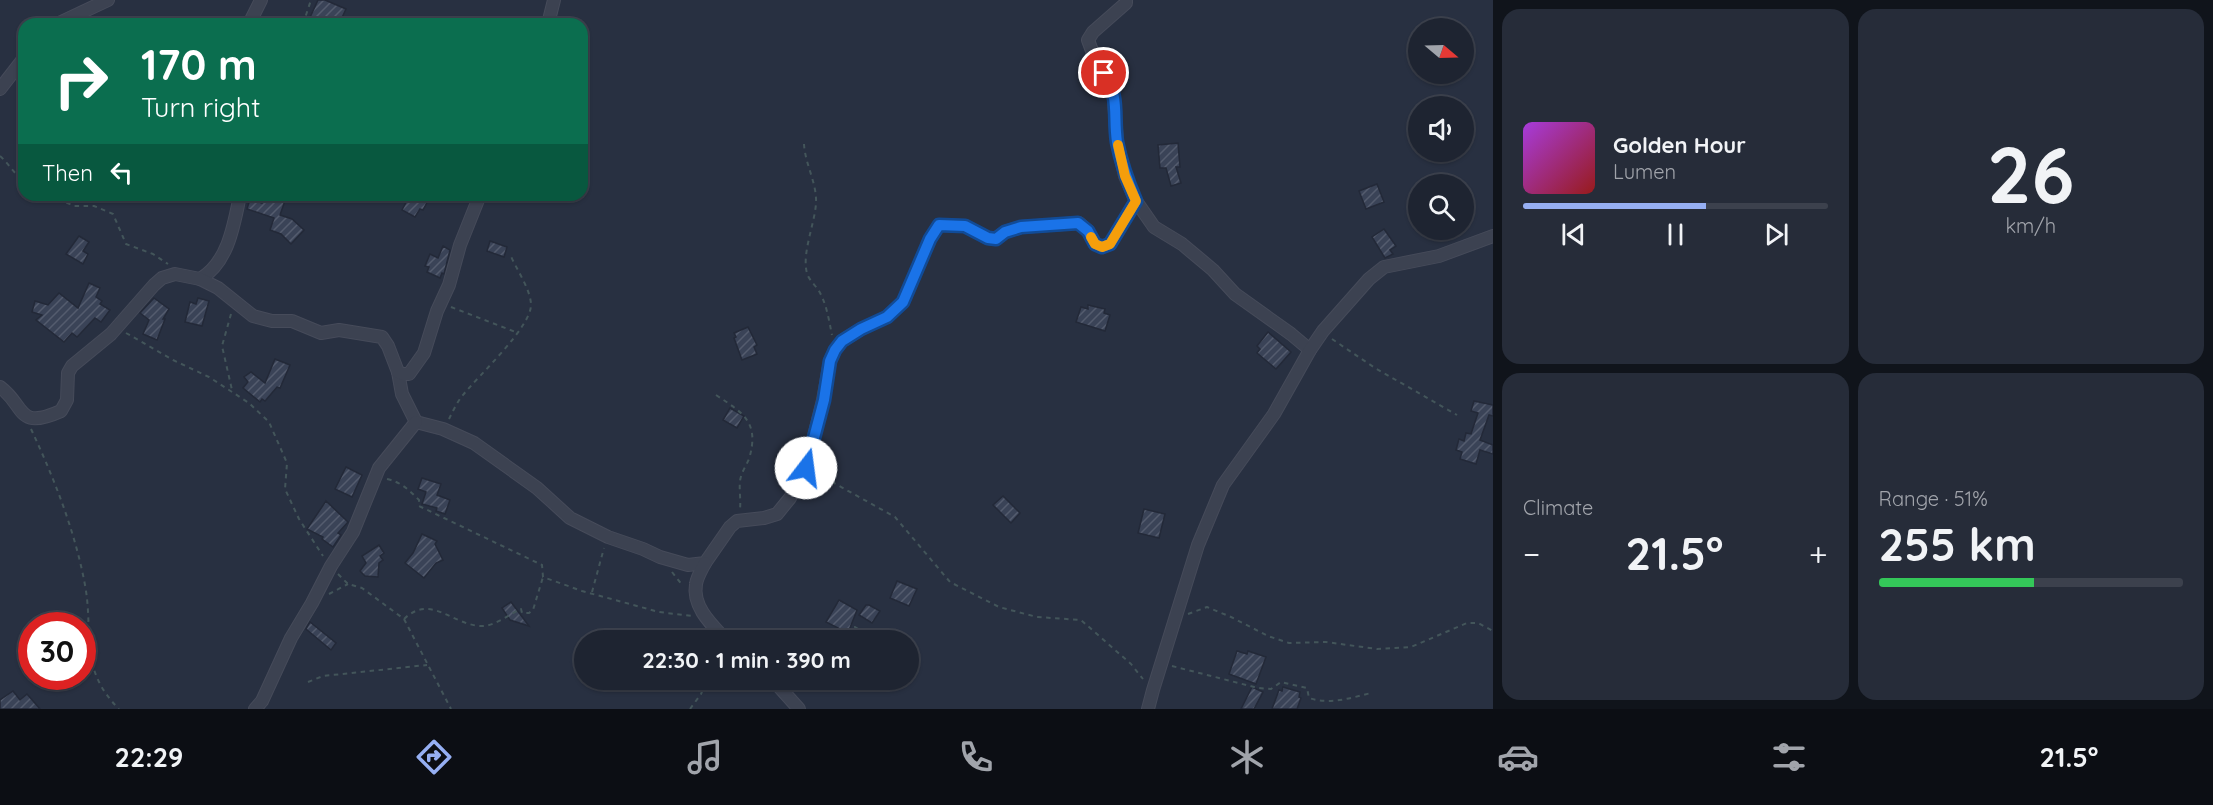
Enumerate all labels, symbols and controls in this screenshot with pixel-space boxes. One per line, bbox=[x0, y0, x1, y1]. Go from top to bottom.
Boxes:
north arrow bbox=[1408, 18, 1474, 84]
map controls bbox=[1408, 18, 1474, 240]
text: 170 m bbox=[141, 38, 257, 91]
icon: right bbox=[42, 42, 120, 120]
pin bbox=[1078, 47, 1129, 98]
icon: arrive bbox=[1087, 56, 1120, 89]
text: Turn right bbox=[141, 90, 260, 124]
button: sound bbox=[1408, 96, 1474, 162]
text: 26 bbox=[1987, 125, 2075, 223]
text: Golden Hour bbox=[1613, 131, 1746, 159]
icon: left bbox=[105, 156, 138, 189]
text: Then bbox=[42, 159, 93, 187]
text: Lumen bbox=[1613, 159, 1676, 184]
button: search bbox=[1408, 174, 1474, 240]
text: km/h bbox=[2005, 213, 2056, 238]
icon: previous bbox=[1557, 218, 1590, 251]
icon: pause bbox=[1659, 218, 1692, 251]
icon: next bbox=[1760, 218, 1793, 251]
position arrow bbox=[774, 436, 838, 500]
text: Range · 51% bbox=[1879, 486, 1988, 511]
text: Climate bbox=[1523, 495, 1593, 520]
text: 255 km bbox=[1879, 516, 2036, 572]
text: 21.5° bbox=[1626, 525, 1723, 581]
text: − bbox=[1523, 533, 1540, 574]
text: + bbox=[1809, 533, 1827, 574]
speed limit sign: 30 bbox=[18, 612, 96, 690]
text: 22:30 · 1 min · 390 m bbox=[642, 646, 851, 674]
icon: directions bbox=[413, 736, 455, 778]
icon: music bbox=[684, 736, 726, 778]
icon: phone bbox=[955, 736, 997, 778]
icon: climate bbox=[1226, 736, 1268, 778]
icon: car bbox=[1497, 736, 1539, 778]
icon: filters bbox=[1768, 736, 1810, 778]
text: 22:29 bbox=[115, 740, 183, 774]
text: 21.5° bbox=[2040, 740, 2098, 774]

